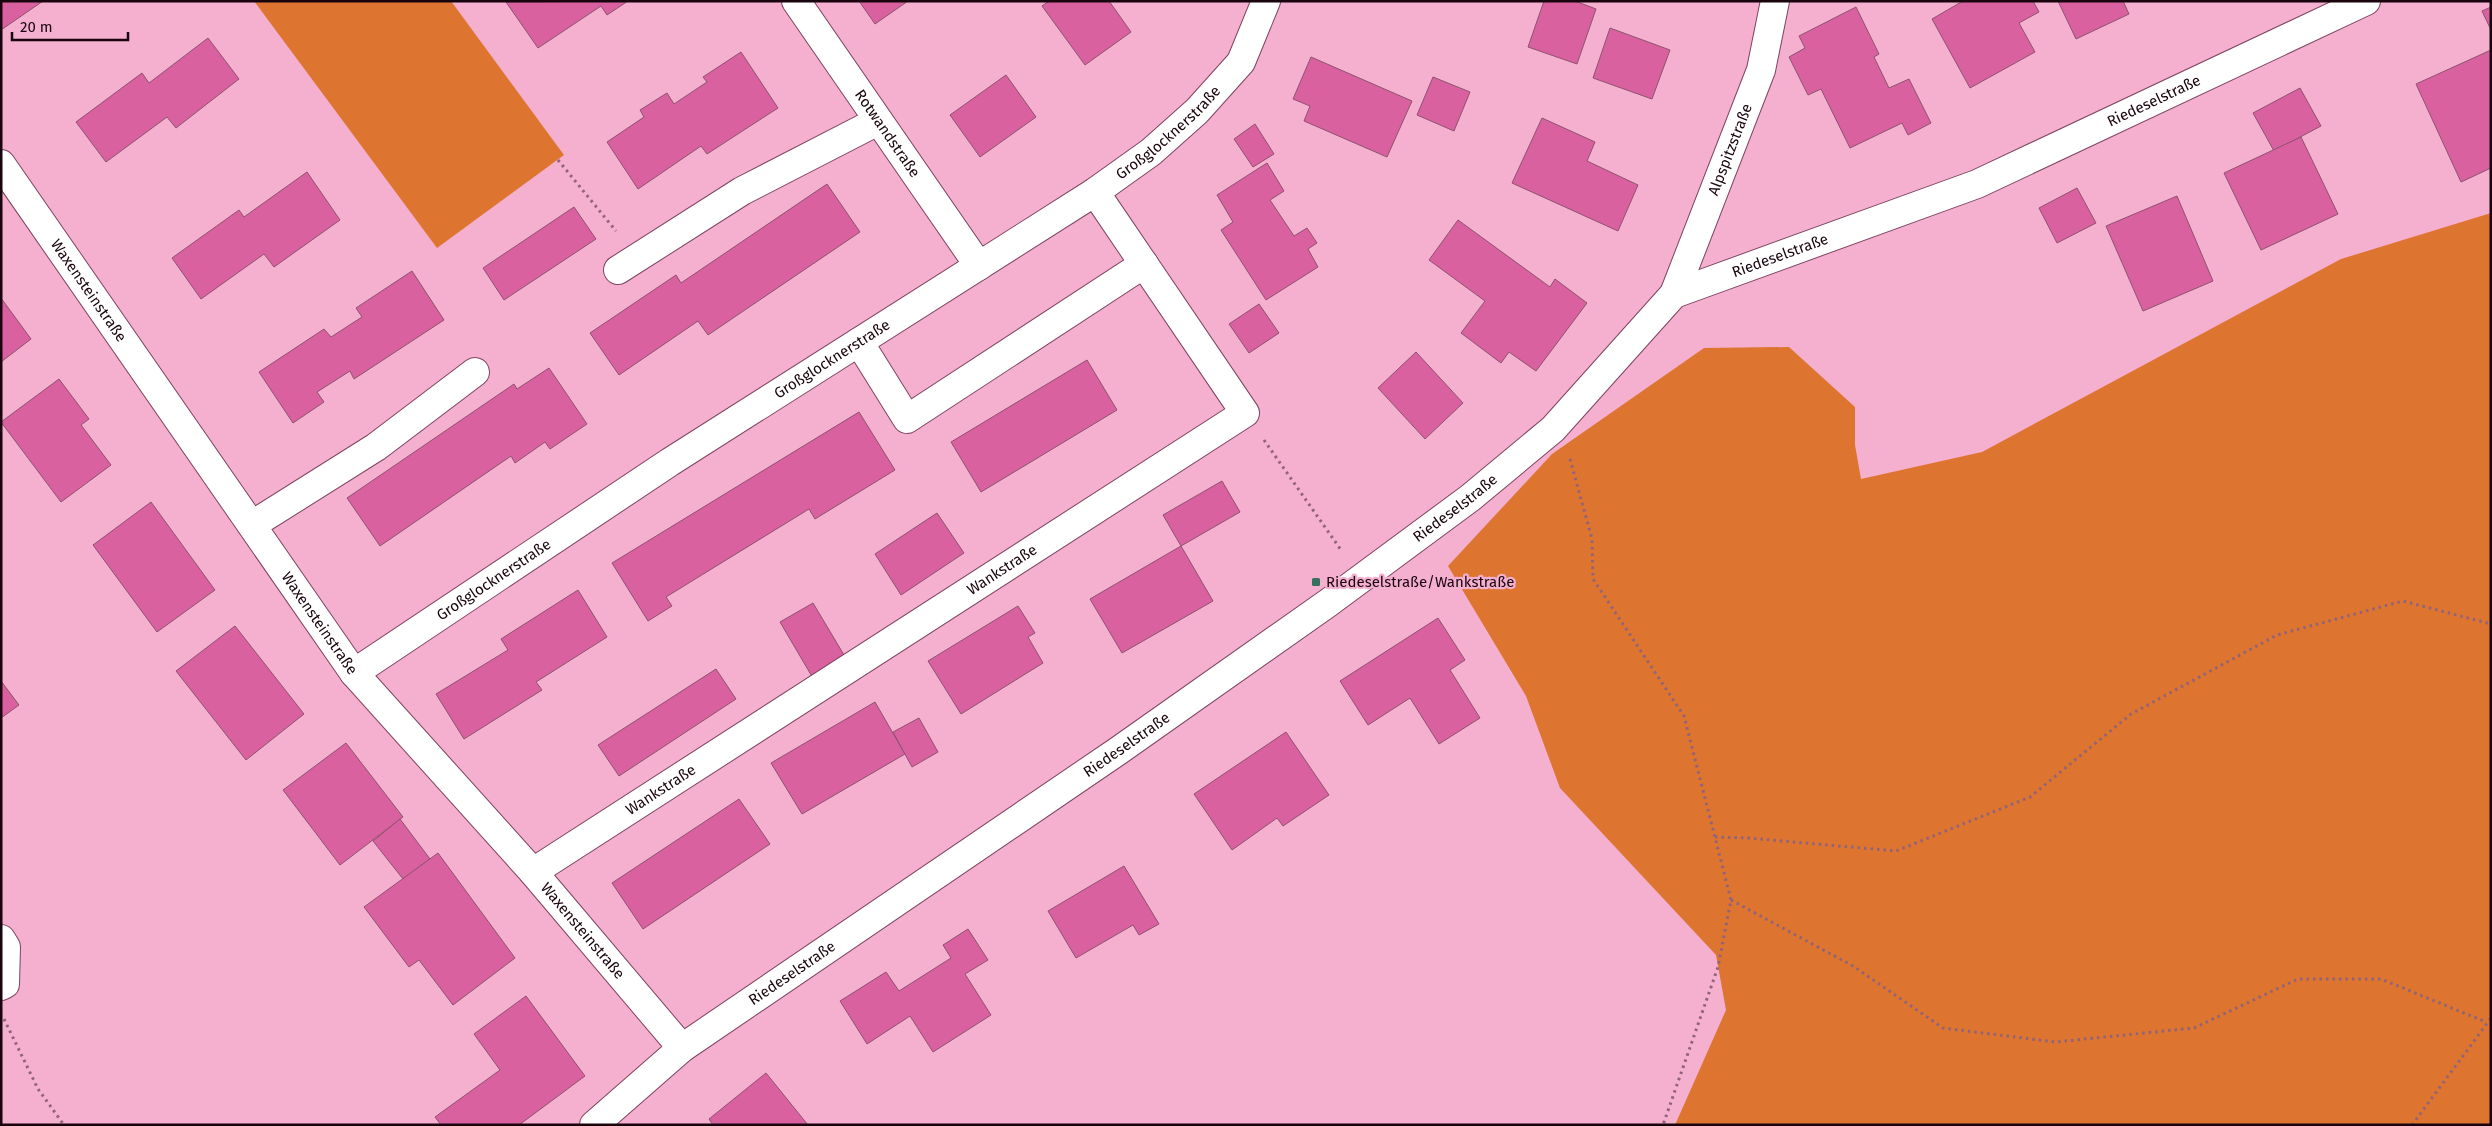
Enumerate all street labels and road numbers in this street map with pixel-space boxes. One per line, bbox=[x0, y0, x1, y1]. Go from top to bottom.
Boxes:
street label: Riedeselstraße bbox=[2104, 71, 2203, 131]
street label: Großglocknerstraße bbox=[1112, 82, 1224, 183]
street label: Rotwandstraße bbox=[851, 86, 924, 181]
street label: Alpspitzstraße bbox=[1704, 101, 1756, 198]
street label: Riedeselstraße bbox=[1729, 230, 1831, 281]
street label: Waxensteinstraße bbox=[47, 236, 131, 345]
street label: Großglocknerstraße bbox=[771, 316, 893, 402]
street label: Riedeselstraße bbox=[1409, 470, 1501, 546]
street label: Großglocknerstraße bbox=[433, 535, 554, 624]
street label: Wankstraße bbox=[964, 541, 1040, 599]
street label: Waxensteinstraße bbox=[278, 569, 361, 678]
street label: Riedeselstraße bbox=[1080, 708, 1173, 781]
street label: Wankstraße bbox=[622, 761, 699, 819]
street label: Waxensteinstraße bbox=[537, 879, 629, 983]
street label: Riedeselstraße bbox=[745, 937, 839, 1009]

